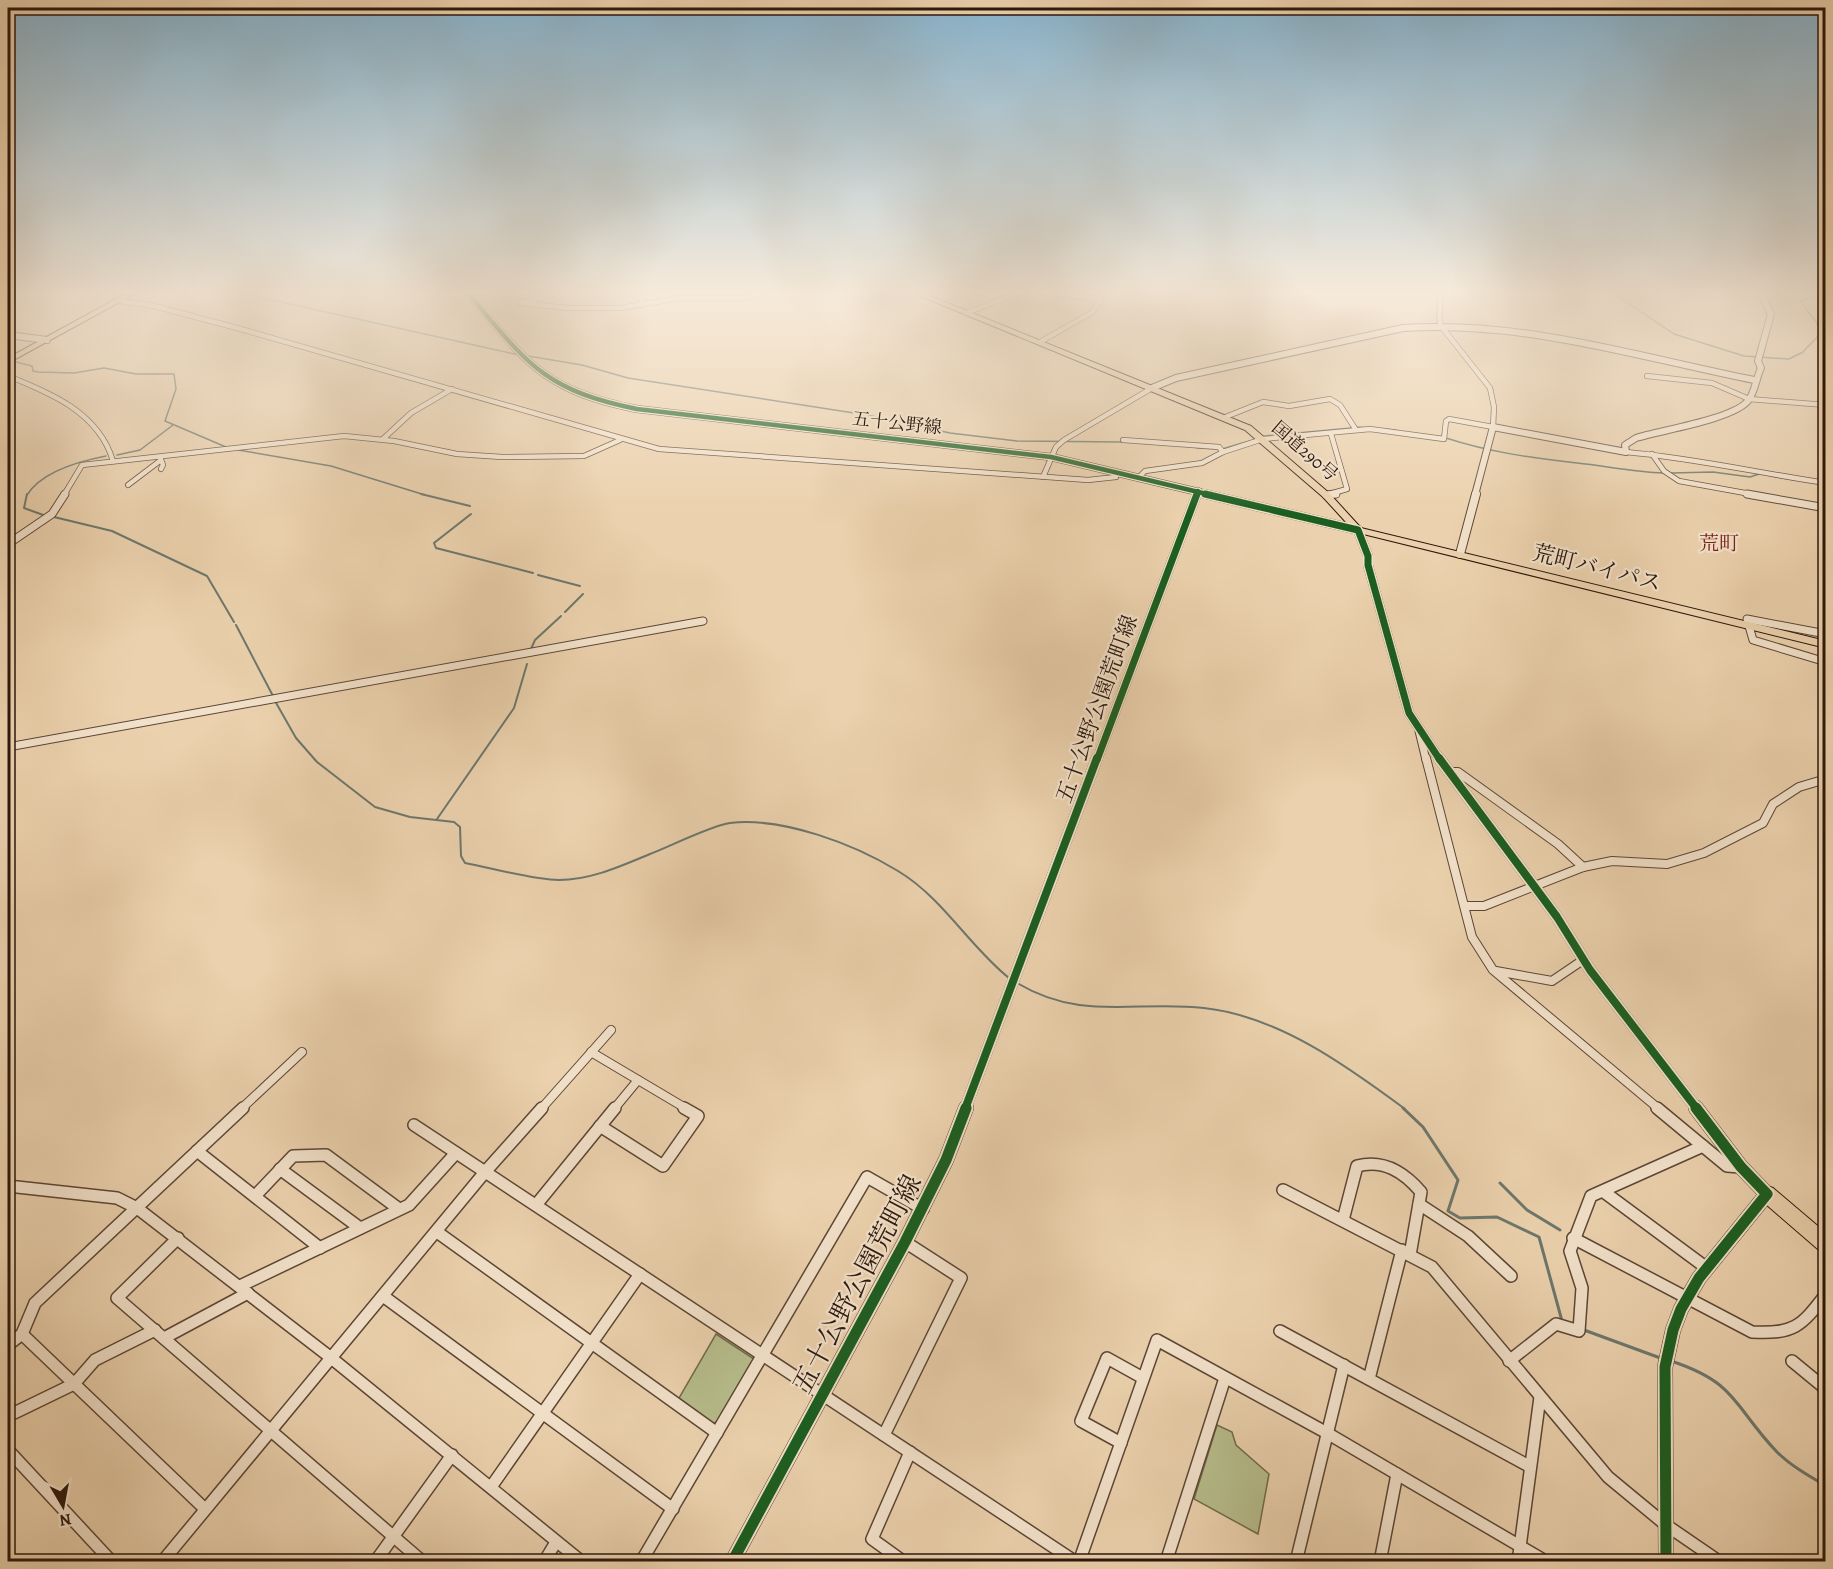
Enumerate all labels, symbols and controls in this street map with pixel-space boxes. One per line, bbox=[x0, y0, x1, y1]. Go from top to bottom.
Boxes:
street label: 五十公野線 bbox=[851, 406, 943, 440]
street label: 国道290号 bbox=[1267, 416, 1343, 486]
district label: 荒町 bbox=[1699, 530, 1739, 557]
street label: 荒町バイパス bbox=[1530, 538, 1664, 598]
street label: 五十公野公園荒町線 bbox=[1049, 611, 1145, 807]
street label: 五十公野公園荒町線 bbox=[784, 1168, 930, 1400]
north arrow bbox=[33, 1476, 93, 1536]
text: N bbox=[57, 1508, 73, 1532]

